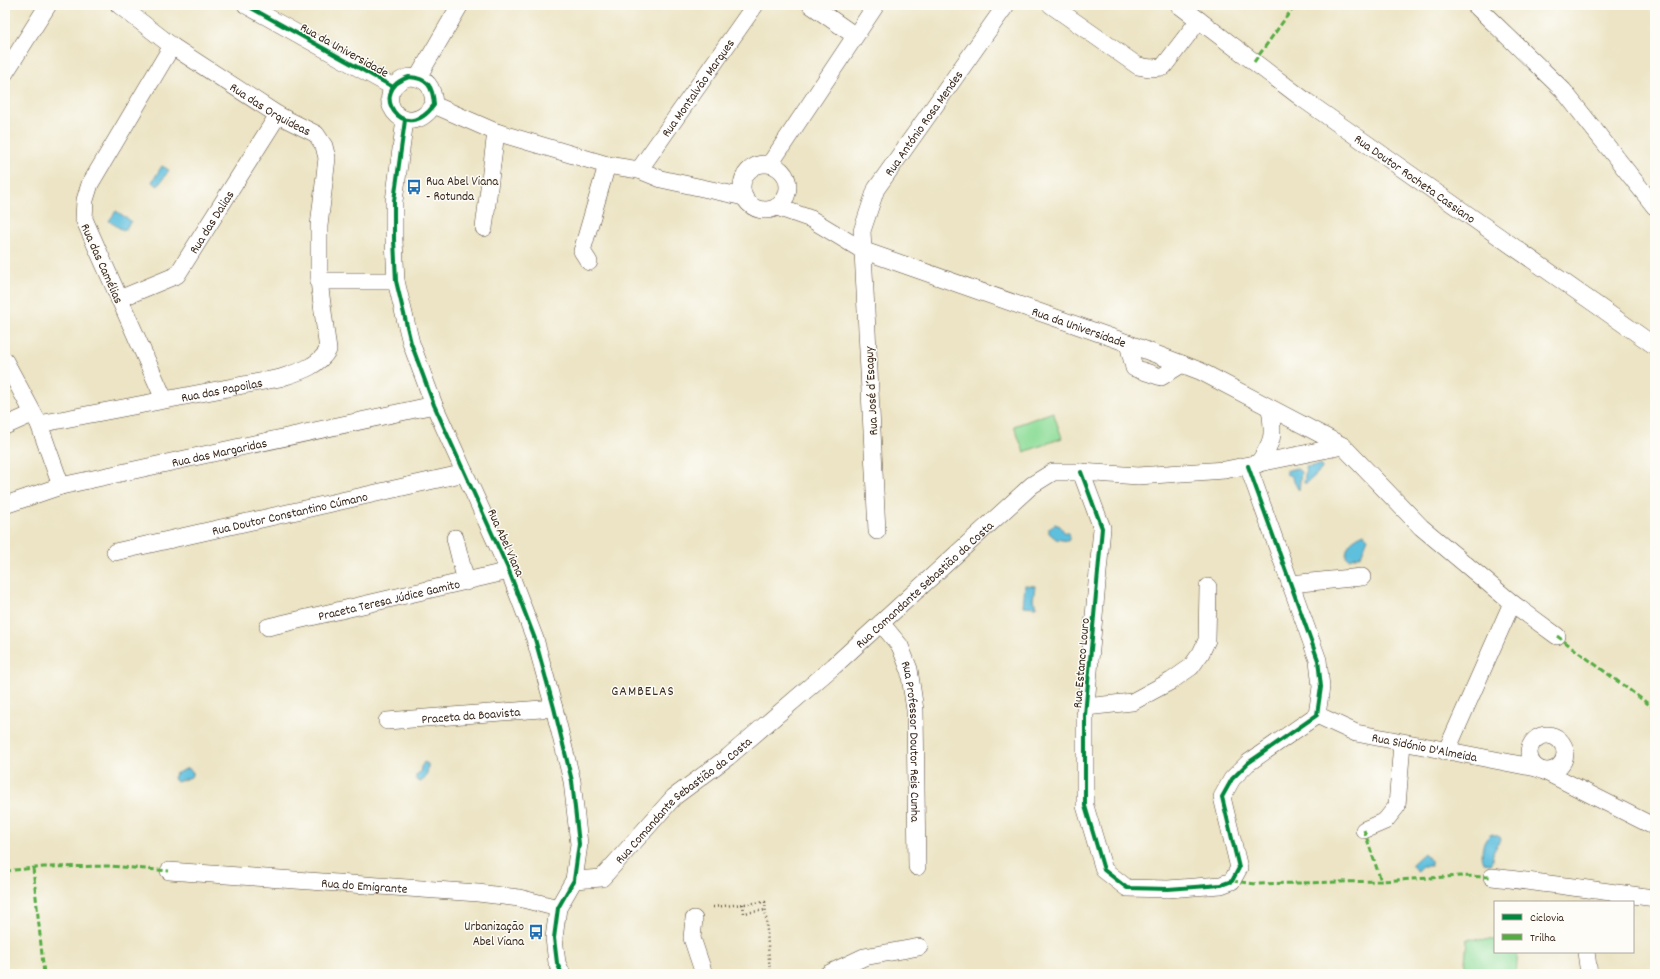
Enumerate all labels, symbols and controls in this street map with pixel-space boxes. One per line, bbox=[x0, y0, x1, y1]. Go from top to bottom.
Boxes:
street label: Rua da Universidade bbox=[296, 19, 392, 84]
street label: Rua Montalvão Marques bbox=[658, 36, 740, 142]
street label: Rua António Rosa Mendes bbox=[881, 67, 969, 181]
street label: Rua das Orquideas bbox=[225, 79, 313, 142]
street label: Rua Doutor Rocheta Cassiano bbox=[1349, 131, 1479, 229]
place label: Rua Abel Viana - Rotunda bbox=[426, 173, 499, 207]
bus stop icon: Rua Abel Viana - Rotunda bbox=[405, 178, 423, 196]
street label: Rua das Dalias bbox=[186, 187, 240, 258]
street label: Rua das Camélias bbox=[75, 221, 127, 307]
street label: Rua da Universidade bbox=[1029, 303, 1129, 354]
street label: Rua José d´Esaguy bbox=[861, 345, 884, 436]
street label: Rua das Papoilas bbox=[180, 375, 265, 409]
street label: Rua das Margaridas bbox=[170, 435, 269, 474]
street label: Rua Doutor Constantino Cúmano bbox=[210, 488, 370, 542]
street label: Rua Abel Viana bbox=[481, 506, 528, 581]
street label: Rua Comandante Sebastião da Costa bbox=[852, 517, 999, 654]
street label: Praceta Teresa Júdice Gamito bbox=[316, 576, 462, 627]
street label: Rua Estanco Louro bbox=[1069, 617, 1096, 709]
street label: Rua Professor Doutor Reis Cunha bbox=[895, 658, 923, 823]
district label: GAMBELAS bbox=[611, 682, 675, 702]
street label: Praceta da Boavista bbox=[421, 704, 522, 730]
street label: Rua Sidónio D'Almeida bbox=[1370, 729, 1480, 769]
street label: Rua Comandante Sebastião da Costa bbox=[612, 733, 758, 869]
street label: Rua do Emigrante bbox=[321, 875, 408, 900]
legend bbox=[1494, 901, 1634, 953]
text: Ciclovia bbox=[1530, 910, 1564, 927]
place label: Urbanização Abel Viana bbox=[464, 918, 525, 952]
bus stop icon: Urbanização Abel Viana bbox=[527, 923, 545, 941]
text: Trilha bbox=[1530, 930, 1556, 947]

